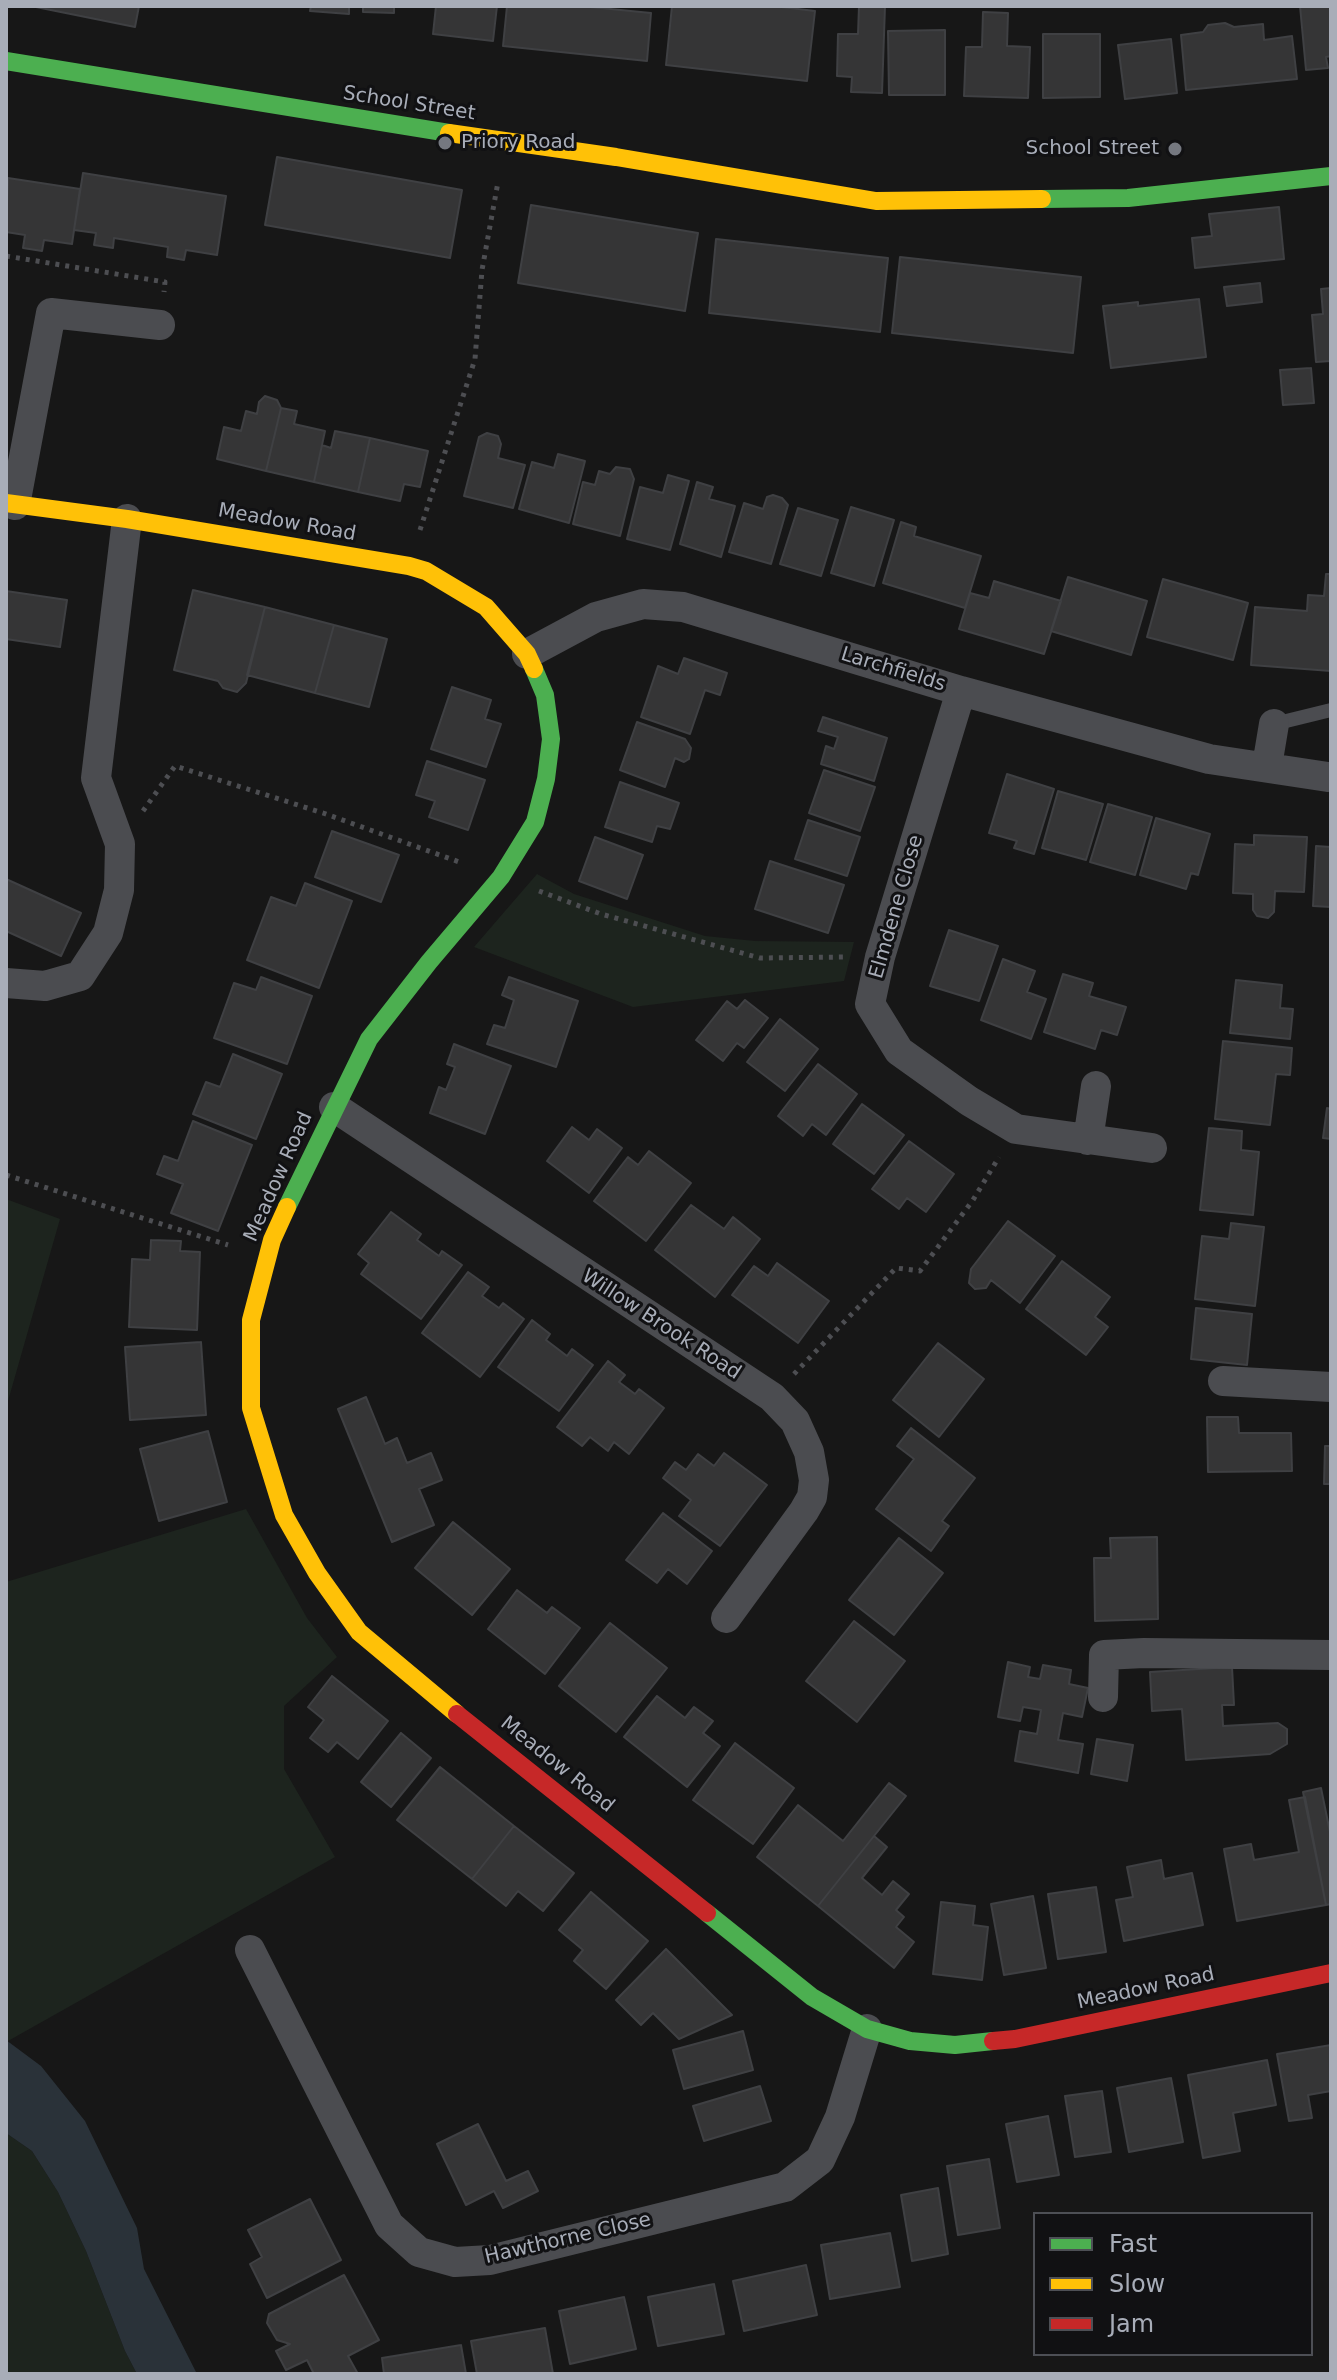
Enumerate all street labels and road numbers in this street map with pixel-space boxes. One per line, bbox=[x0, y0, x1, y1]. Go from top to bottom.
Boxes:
street label: School Street bbox=[341, 82, 477, 126]
street label: Meadow Road bbox=[216, 499, 358, 547]
street label: Larchfields bbox=[838, 643, 948, 697]
street label: Elmdene Close bbox=[865, 832, 929, 982]
street label: Meadow Road bbox=[240, 1108, 318, 1246]
street label: Willow Brook Road bbox=[577, 1265, 745, 1385]
street label: Meadow Road bbox=[495, 1712, 619, 1818]
street label: Meadow Road bbox=[1075, 1963, 1217, 2015]
street label: Hawthorne Close bbox=[482, 2208, 654, 2270]

